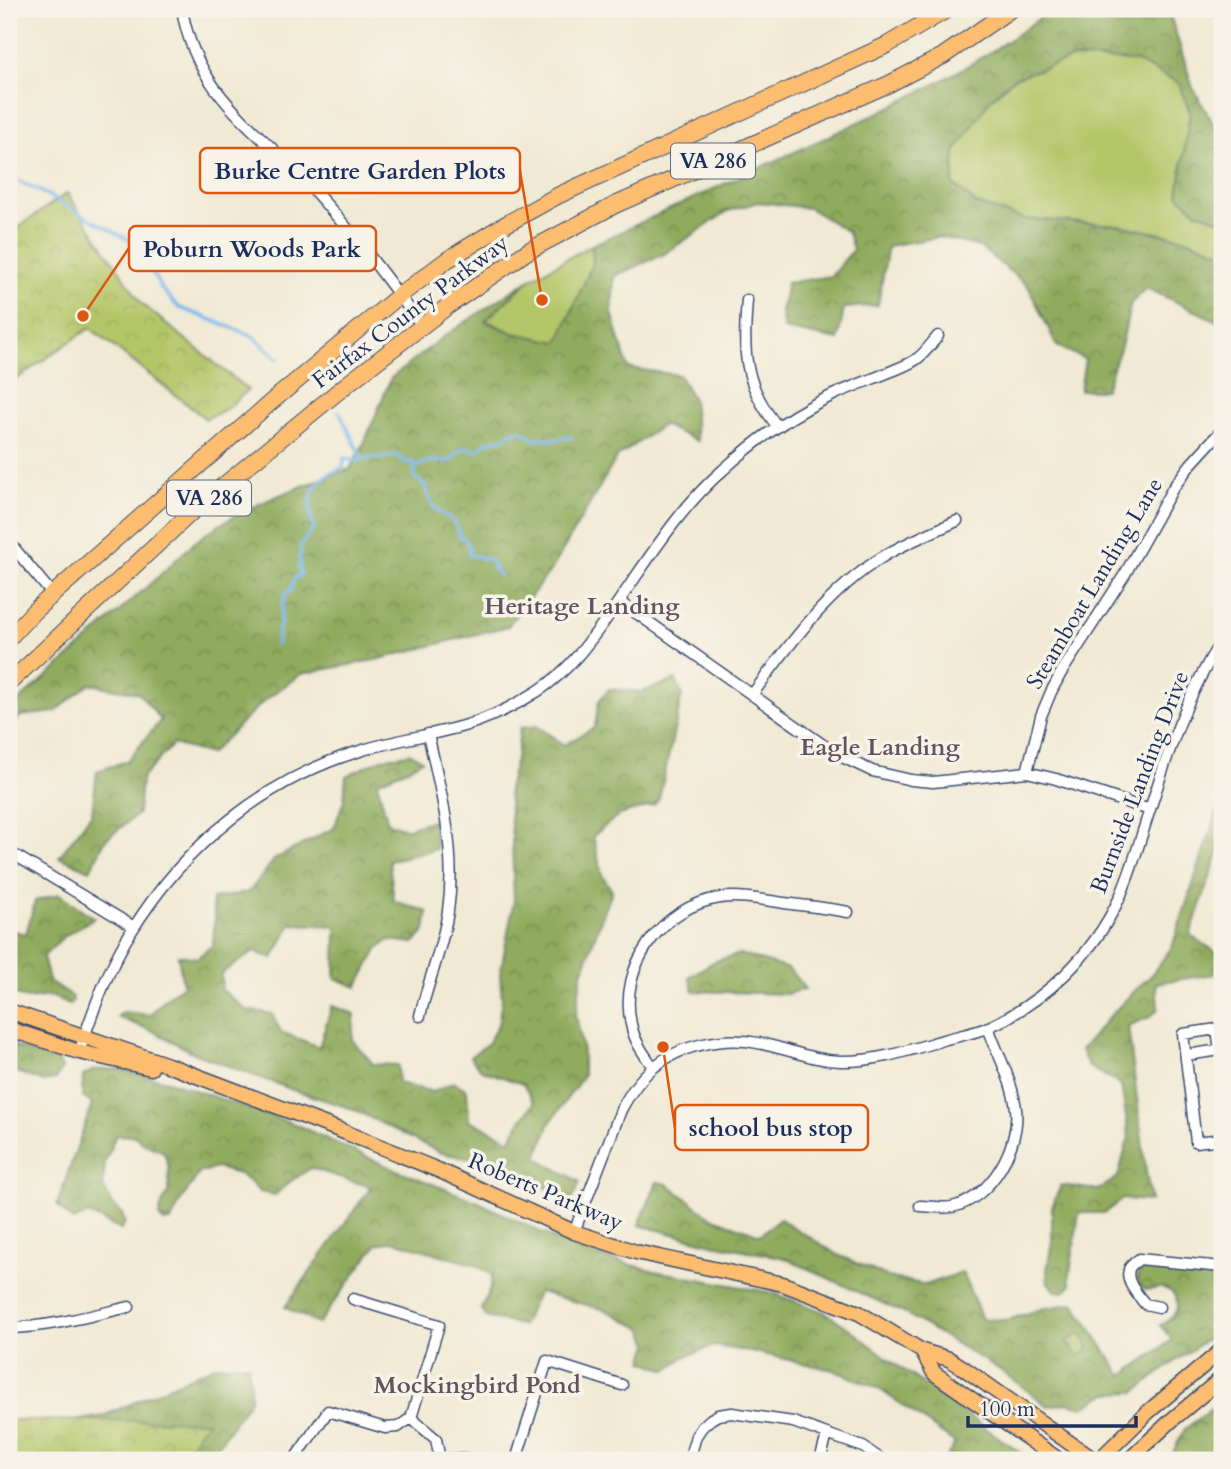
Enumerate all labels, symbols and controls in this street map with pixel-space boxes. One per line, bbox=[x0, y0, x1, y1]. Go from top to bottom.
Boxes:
road number: VA 286 bbox=[671, 144, 755, 178]
callout: Burke Centre Garden Plots bbox=[200, 148, 520, 193]
text: Burke Centre Garden Plots bbox=[214, 155, 506, 188]
callout: Poburn Woods Park bbox=[129, 226, 376, 271]
street label: Fairfax County Parkway bbox=[306, 227, 515, 396]
text: Poburn Woods Park bbox=[143, 233, 361, 266]
street label: Steamboat Landing Lane bbox=[1019, 472, 1170, 695]
road number: VA 286 bbox=[167, 480, 251, 516]
district label: Heritage Landing bbox=[484, 590, 680, 623]
street label: Burnside Landing Drive bbox=[1083, 666, 1196, 898]
district label: Eagle Landing bbox=[800, 731, 961, 764]
callout: school bus stop bbox=[675, 1105, 868, 1150]
text: school bus stop bbox=[689, 1112, 853, 1145]
street label: Roberts Parkway bbox=[464, 1145, 628, 1238]
district label: Mockingbird Pond bbox=[373, 1369, 581, 1402]
scale bar bbox=[968, 1385, 1136, 1429]
text: 100 m bbox=[979, 1395, 1035, 1424]

